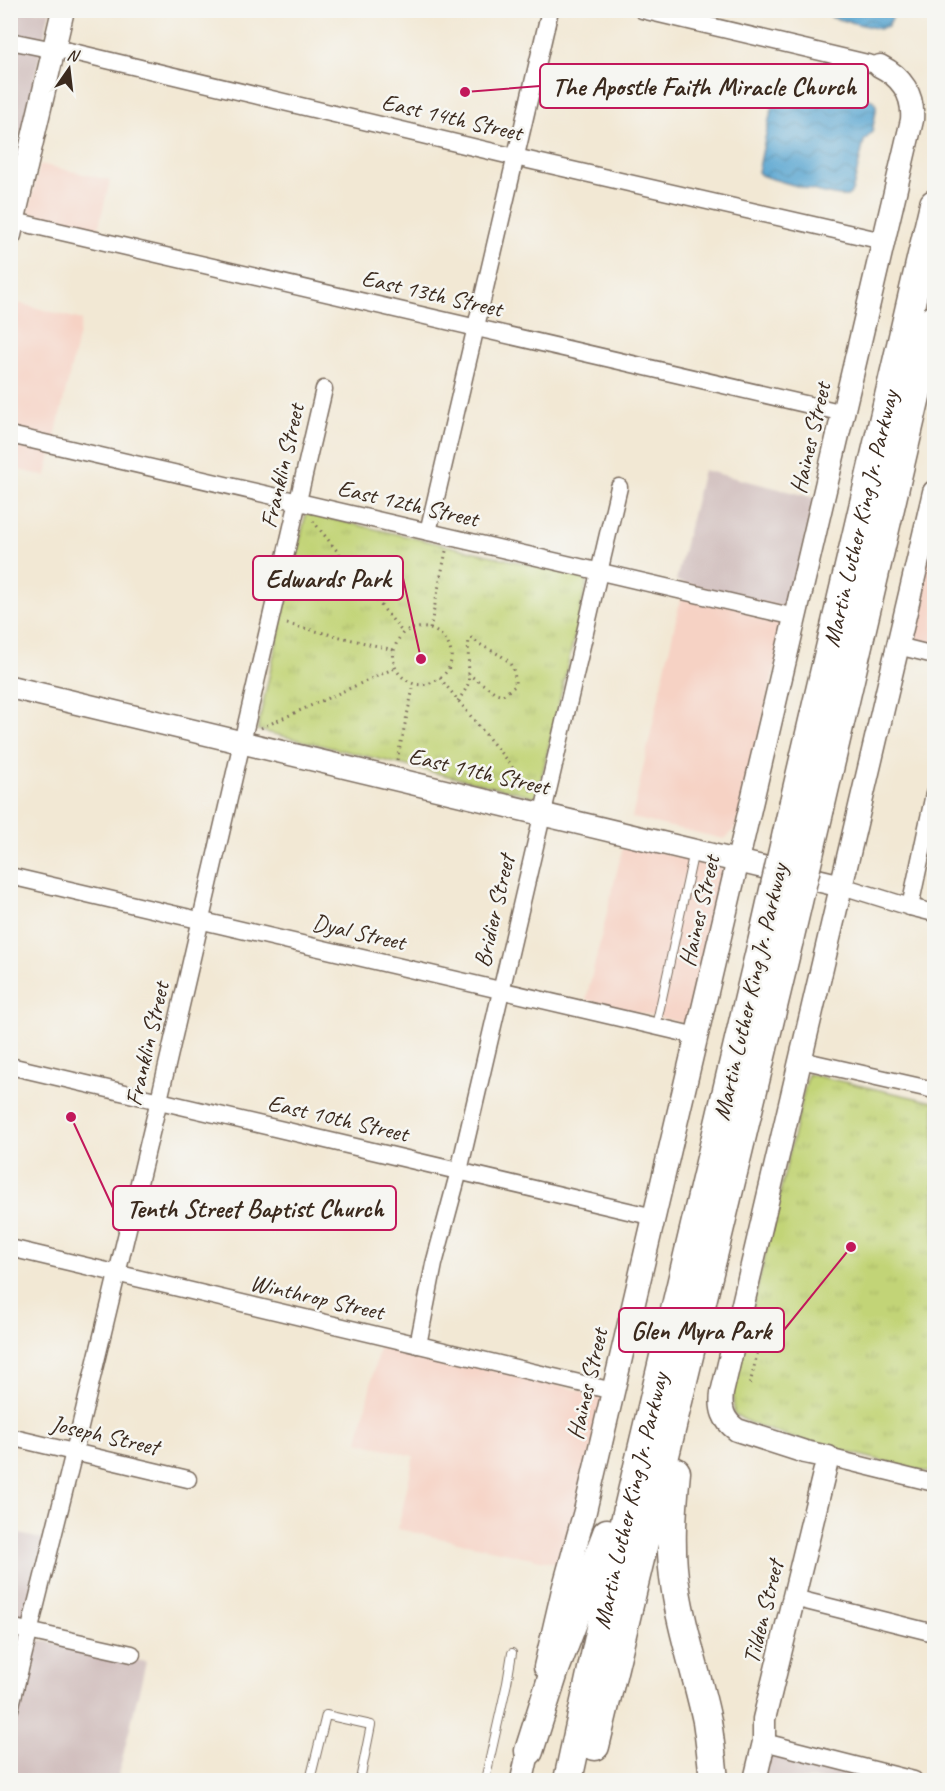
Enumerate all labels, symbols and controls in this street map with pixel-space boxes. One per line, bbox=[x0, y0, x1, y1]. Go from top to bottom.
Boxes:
north arrow bbox=[39, 39, 99, 99]
text: N bbox=[65, 45, 83, 67]
callout: The Apostle Faith Miracle Church bbox=[540, 64, 868, 108]
text: The Apostle Faith Miracle Church bbox=[552, 70, 857, 103]
street label: East 14th Street bbox=[379, 86, 527, 148]
street label: East 13th Street bbox=[359, 262, 507, 324]
street label: Haines Street bbox=[783, 378, 838, 496]
street label: Martin Luther King Jr. Parkway bbox=[816, 386, 905, 650]
street label: Franklin Street bbox=[253, 399, 311, 531]
street label: East 12th Street bbox=[335, 472, 483, 534]
callout: Edwards Park bbox=[253, 556, 403, 600]
text: Edwards Park bbox=[265, 562, 393, 595]
street label: East 11th Street bbox=[406, 740, 554, 802]
street label: Bridier Street bbox=[467, 849, 522, 970]
street label: Haines Street bbox=[672, 851, 727, 969]
street label: Martin Luther King Jr. Parkway bbox=[706, 859, 794, 1123]
street label: Dyal Street bbox=[310, 907, 410, 958]
street label: Franklin Street bbox=[118, 977, 176, 1109]
street label: East 10th Street bbox=[265, 1087, 413, 1149]
callout: Tenth Street Baptist Church bbox=[113, 1186, 396, 1230]
text: Tenth Street Baptist Church bbox=[126, 1192, 385, 1225]
street label: Winthrop Street bbox=[247, 1267, 389, 1327]
callout: Glen Myra Park bbox=[619, 1308, 784, 1352]
text: Glen Myra Park bbox=[631, 1314, 773, 1347]
street label: Haines Street bbox=[560, 1324, 615, 1442]
street label: Martin Luther King Jr. Parkway bbox=[586, 1368, 675, 1632]
street label: Joseph Street bbox=[47, 1408, 165, 1463]
street label: Tilden Street bbox=[736, 1554, 791, 1667]

